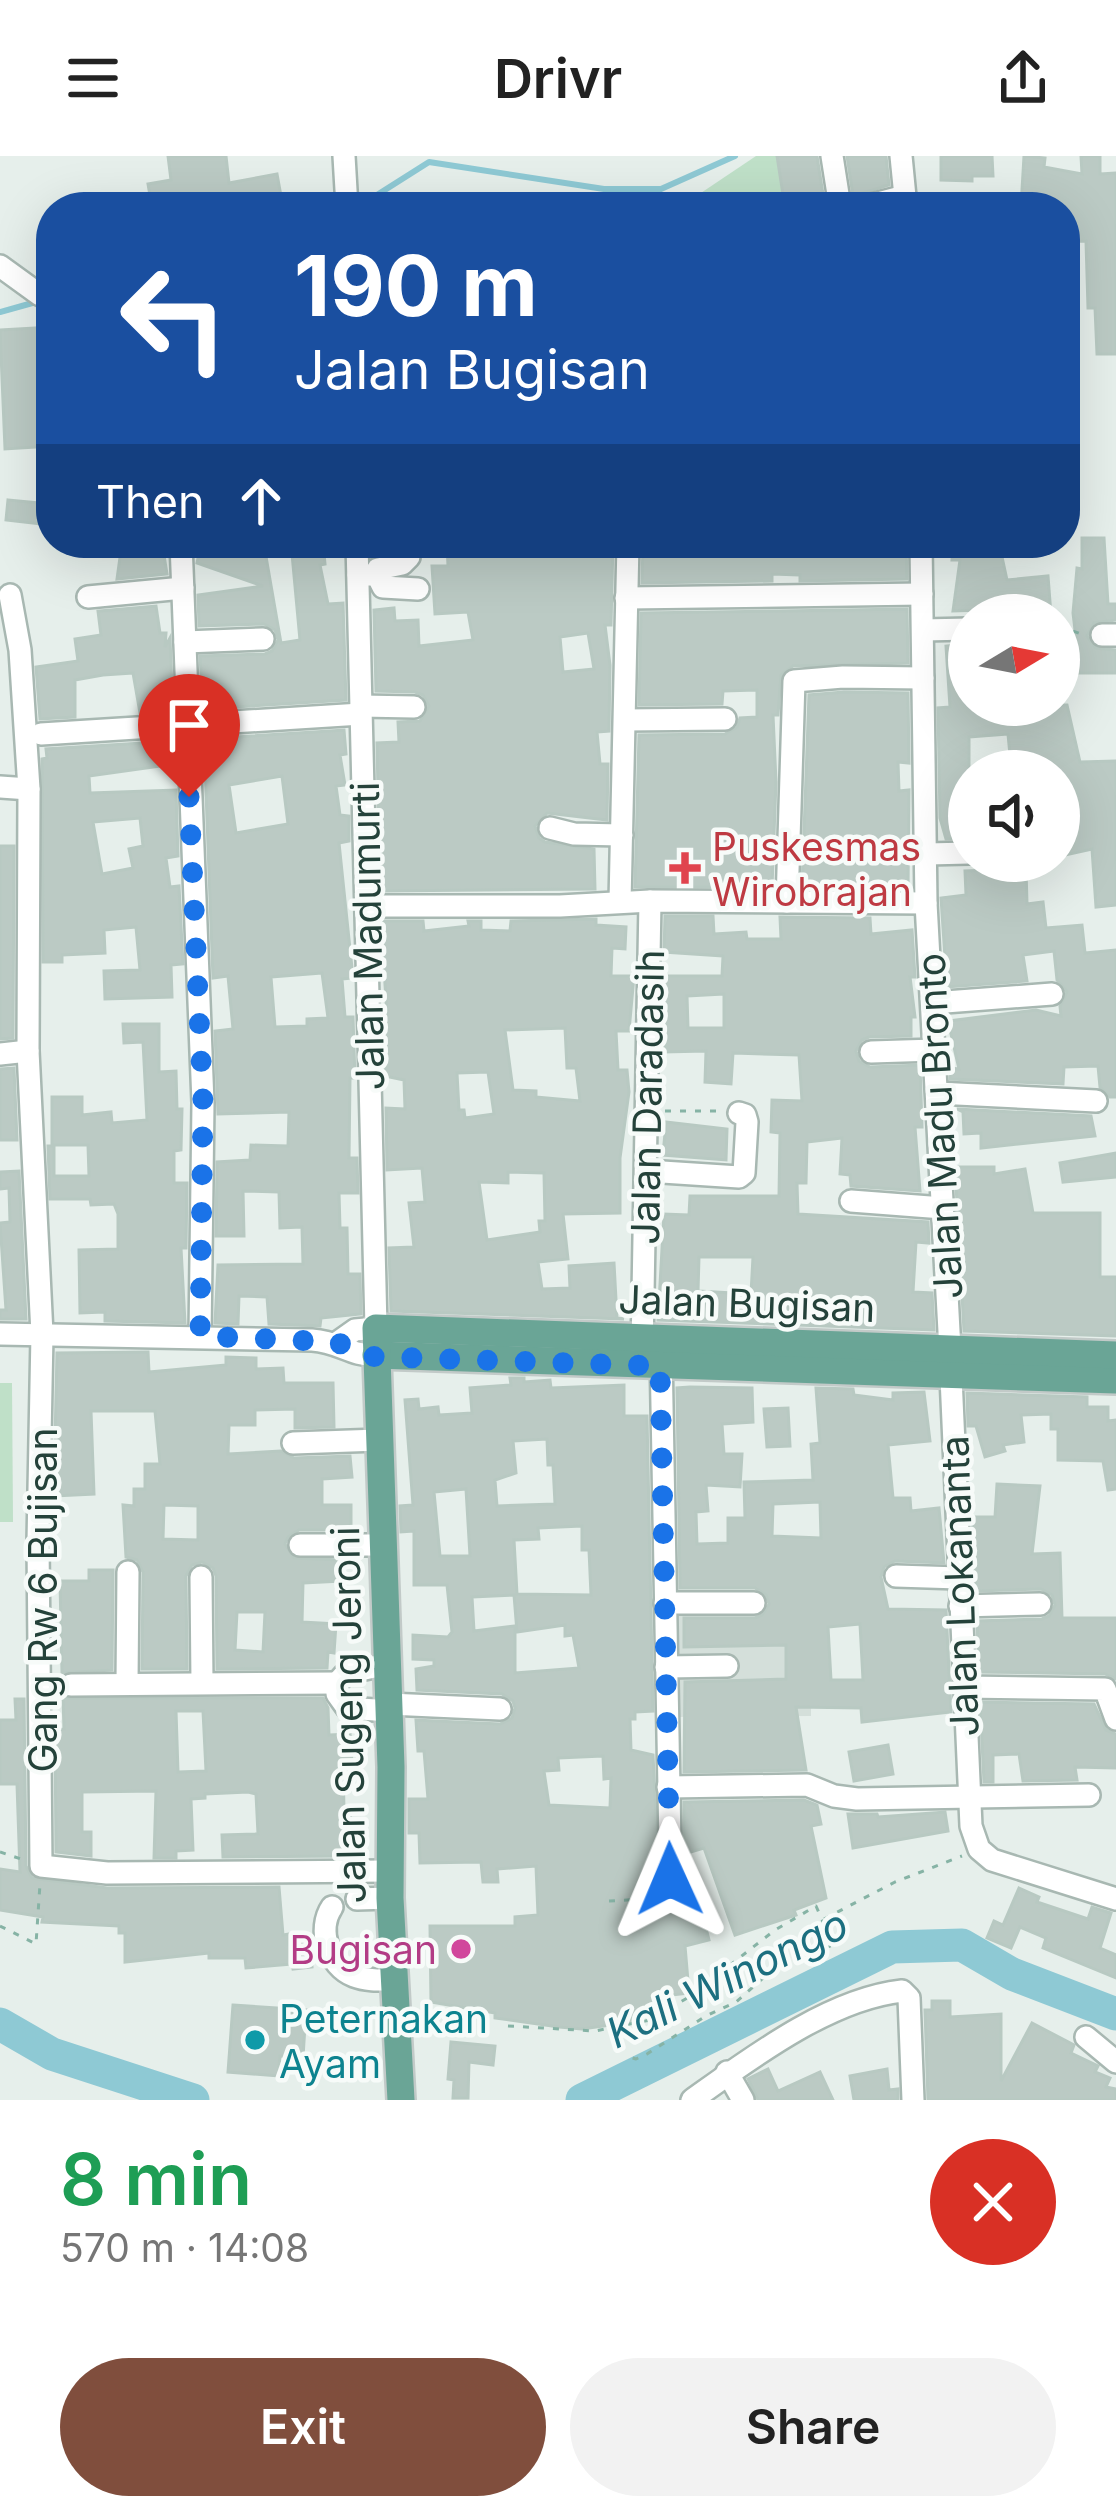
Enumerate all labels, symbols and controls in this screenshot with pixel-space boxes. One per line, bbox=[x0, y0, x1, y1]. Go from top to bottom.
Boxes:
icon: menu bbox=[60, 45, 126, 111]
icon: share bbox=[990, 45, 1056, 111]
text: Drivr bbox=[494, 46, 622, 111]
text: 190 m bbox=[294, 235, 538, 336]
icon: left bbox=[96, 240, 252, 396]
text: Jalan Bugisan bbox=[294, 337, 650, 402]
icon: ahead bbox=[228, 468, 294, 534]
text: Then bbox=[96, 474, 204, 529]
north arrow bbox=[948, 594, 1080, 726]
map controls bbox=[948, 594, 1080, 882]
pin bbox=[138, 674, 240, 797]
icon: arrive bbox=[156, 692, 222, 758]
button: sound bbox=[948, 750, 1080, 882]
street label: Jalan Madumurti bbox=[341, 781, 393, 1091]
place label: Puskesmas Wirobrajan bbox=[712, 823, 921, 915]
marker: Puskesmas Wirobrajan bbox=[669, 852, 701, 884]
street label: Jalan Daradasih bbox=[621, 949, 673, 1245]
street label: Jalan Madu Bronto bbox=[906, 952, 972, 1300]
street label: Jalan Bugisan bbox=[618, 1275, 876, 1331]
street label: Gang Rw 6 Bujisan bbox=[19, 1427, 66, 1773]
street label: Jalan Lokananta bbox=[930, 1435, 988, 1737]
street label: Jalan Sugeng Jeroni bbox=[321, 1526, 375, 1904]
position arrow bbox=[607, 1816, 733, 1942]
water label: Kali Winongo bbox=[598, 1898, 856, 2058]
place label: Bugisan bbox=[290, 1926, 437, 1973]
marker: Bugisan bbox=[448, 1936, 474, 1962]
place label: Peternakan Ayam bbox=[279, 1995, 488, 2087]
marker: Peternakan Ayam bbox=[242, 2027, 268, 2053]
text: 8 min bbox=[60, 2135, 252, 2222]
button: close bbox=[930, 2139, 1056, 2265]
text: 570 m · 14:08 bbox=[60, 2224, 309, 2271]
button: Exit bbox=[60, 2358, 546, 2496]
button: Share bbox=[570, 2358, 1056, 2496]

